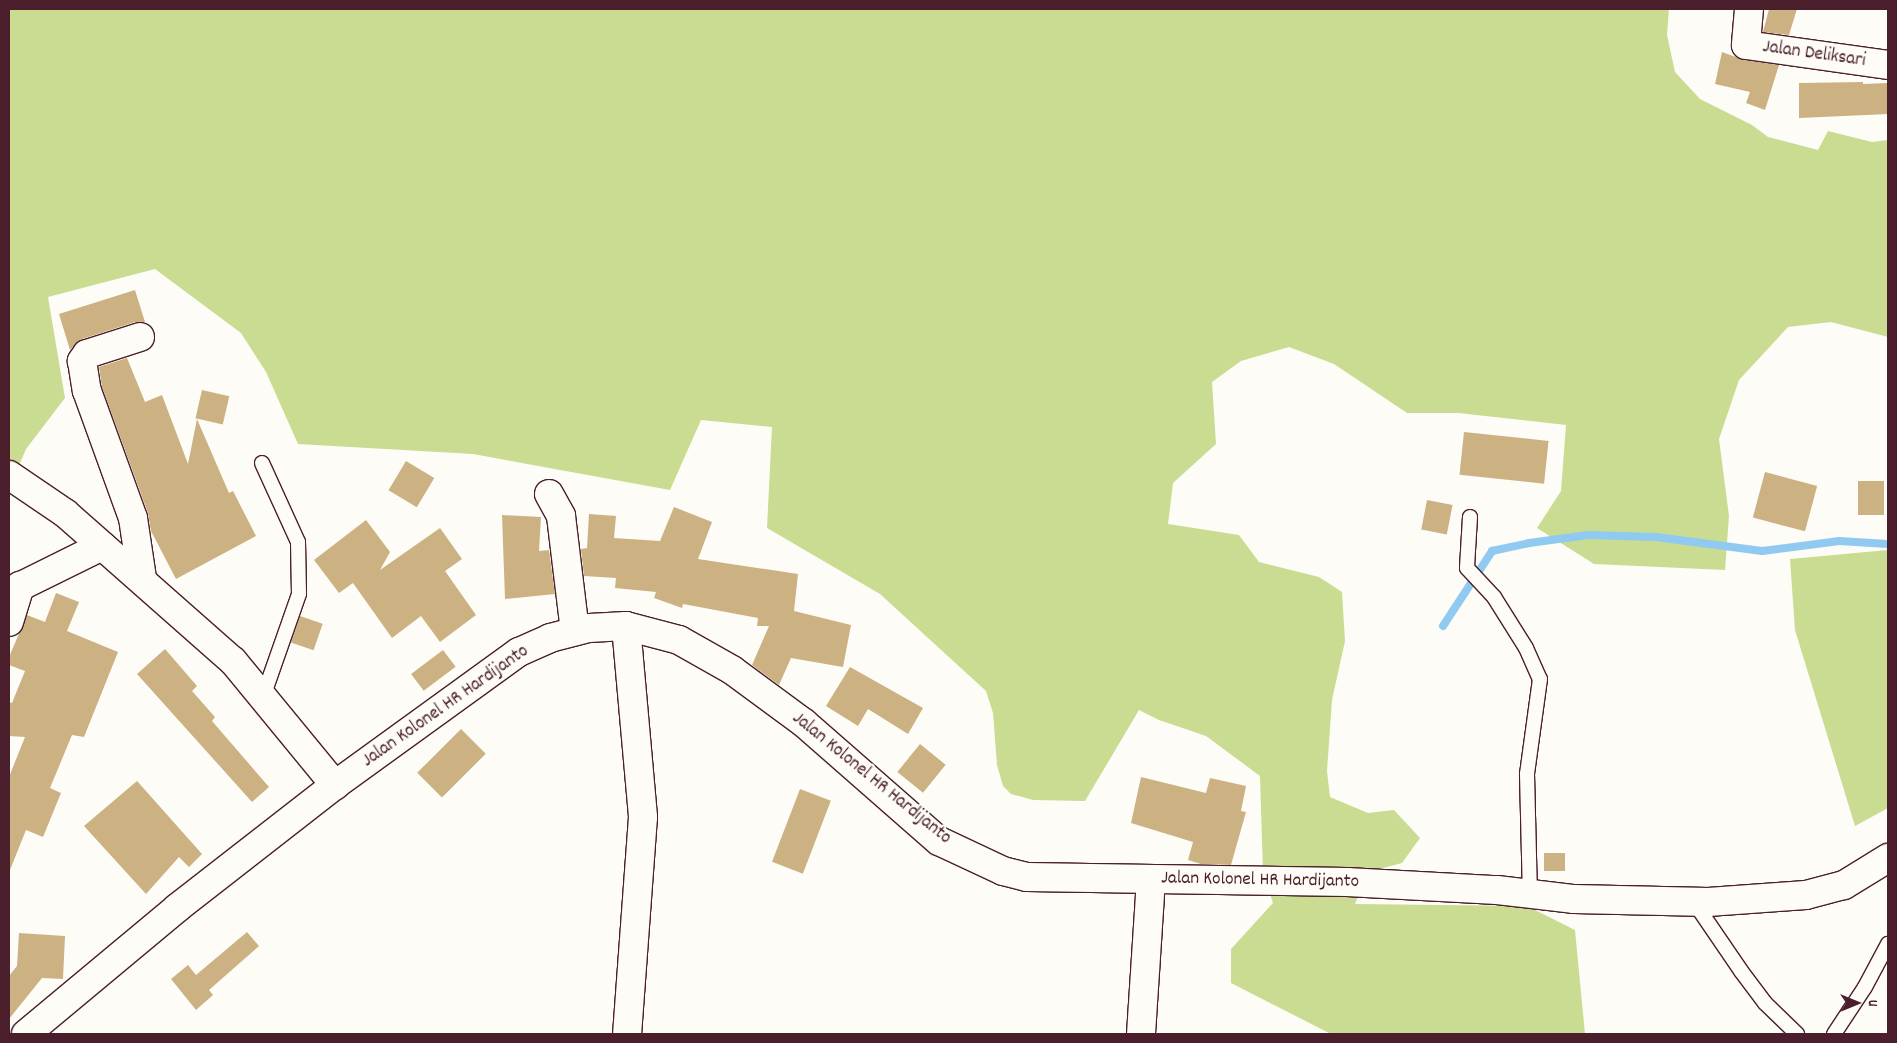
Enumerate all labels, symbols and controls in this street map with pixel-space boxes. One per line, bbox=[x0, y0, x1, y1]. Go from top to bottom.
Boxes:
street label: Jalan Deliksari bbox=[1761, 36, 1867, 74]
street label: Jalan Kolonel HR Hardijanto bbox=[358, 641, 534, 773]
street label: Jalan Kolonel HR Hardijanto bbox=[787, 708, 955, 850]
street label: Jalan Kolonel HR Hardijanto bbox=[1161, 868, 1359, 894]
north arrow bbox=[1832, 978, 1882, 1028]
text: U bbox=[1862, 1000, 1882, 1006]

